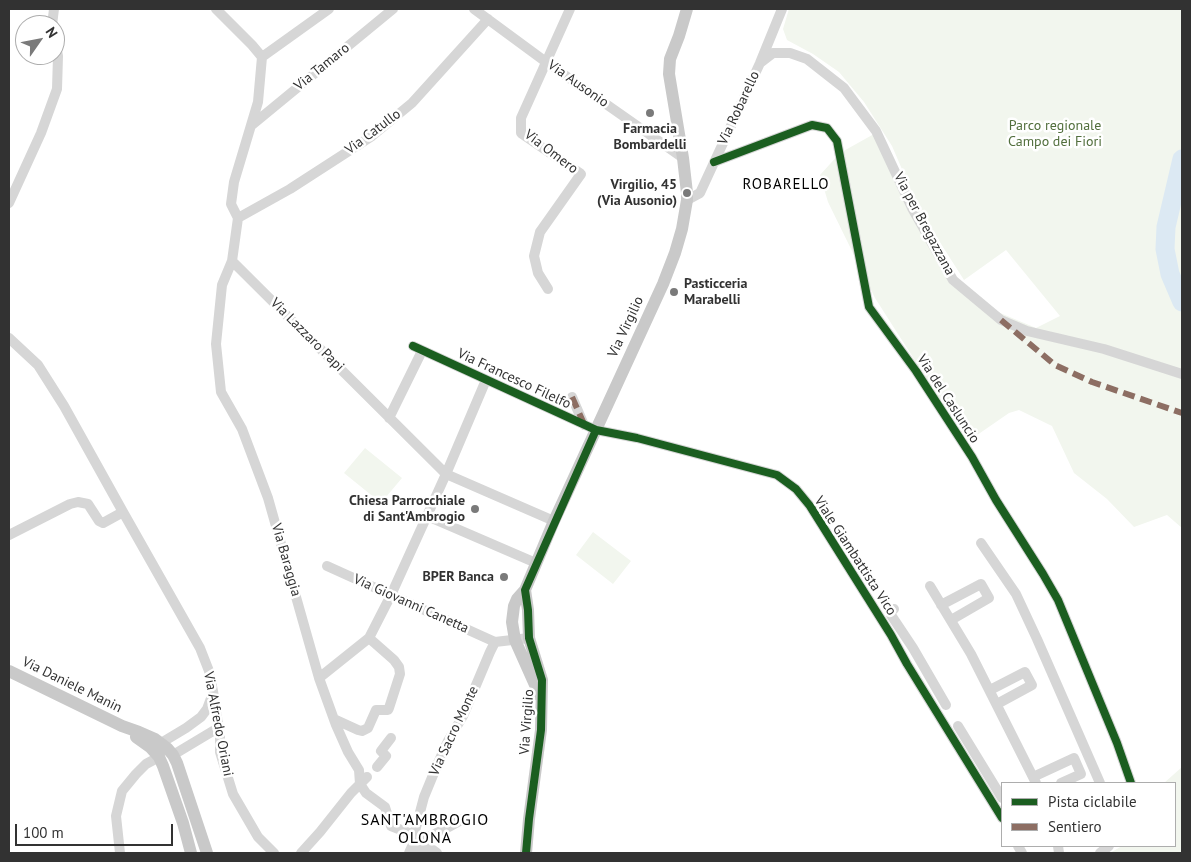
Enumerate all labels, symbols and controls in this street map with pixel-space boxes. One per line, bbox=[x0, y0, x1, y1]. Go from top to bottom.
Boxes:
north arrow bbox=[15, 15, 65, 65]
text: N bbox=[42, 24, 62, 41]
street label: Via Tamaro bbox=[291, 40, 353, 94]
street label: Via Ausonio bbox=[544, 57, 612, 111]
street label: Via Robarello bbox=[715, 68, 763, 148]
street label: Via Catullo bbox=[342, 106, 404, 158]
marker: Farmacia Bombardelli bbox=[644, 107, 656, 119]
park label: Parco regionale Campo dei Fiori bbox=[1008, 118, 1102, 150]
place label: Farmacia Bombardelli bbox=[613, 121, 687, 154]
street label: Via Omero bbox=[521, 126, 581, 178]
street label: Via per Bregazzana bbox=[890, 170, 958, 278]
district label: ROBARELLO bbox=[741, 176, 831, 194]
place label: Virgilio, 45 (Via Ausonio) bbox=[597, 177, 677, 210]
marker: Virgilio, 45 (Via Ausonio) bbox=[681, 187, 693, 199]
place label: Pasticceria Marabelli bbox=[684, 276, 747, 308]
marker: Pasticceria Marabelli bbox=[668, 286, 680, 298]
street label: Via Virgilio bbox=[605, 294, 647, 360]
street label: Via Lazzaro Papi bbox=[267, 295, 347, 375]
street label: Via Francesco Filelfo bbox=[455, 345, 573, 413]
street label: Via del Casluncio bbox=[913, 352, 983, 446]
place label: Chiesa Parrocchiale di Sant'Ambrogio bbox=[349, 493, 465, 526]
street label: Viale Giambattista Vico bbox=[810, 493, 900, 619]
marker: Chiesa Parrocchiale di Sant'Ambrogio bbox=[469, 503, 481, 515]
street label: Via Baraggia bbox=[268, 522, 304, 598]
place label: BPER Banca bbox=[423, 569, 494, 585]
street label: Via Giovanni Canetta bbox=[351, 571, 471, 637]
marker: BPER Banca bbox=[498, 571, 510, 583]
street label: Via Daniele Manin bbox=[19, 654, 125, 716]
street label: Via Alfredo Oriani bbox=[200, 670, 236, 778]
street label: Via Sacro Monte bbox=[426, 683, 482, 779]
street label: Via Virgilio bbox=[516, 689, 538, 755]
legend bbox=[1001, 782, 1176, 847]
text: Pista ciclabile bbox=[1048, 792, 1137, 811]
district label: SANT'AMBROGIO OLONA bbox=[359, 810, 491, 848]
scale bar bbox=[18, 814, 175, 846]
text: Sentiero bbox=[1048, 817, 1102, 836]
text: 100 m bbox=[23, 823, 64, 842]

